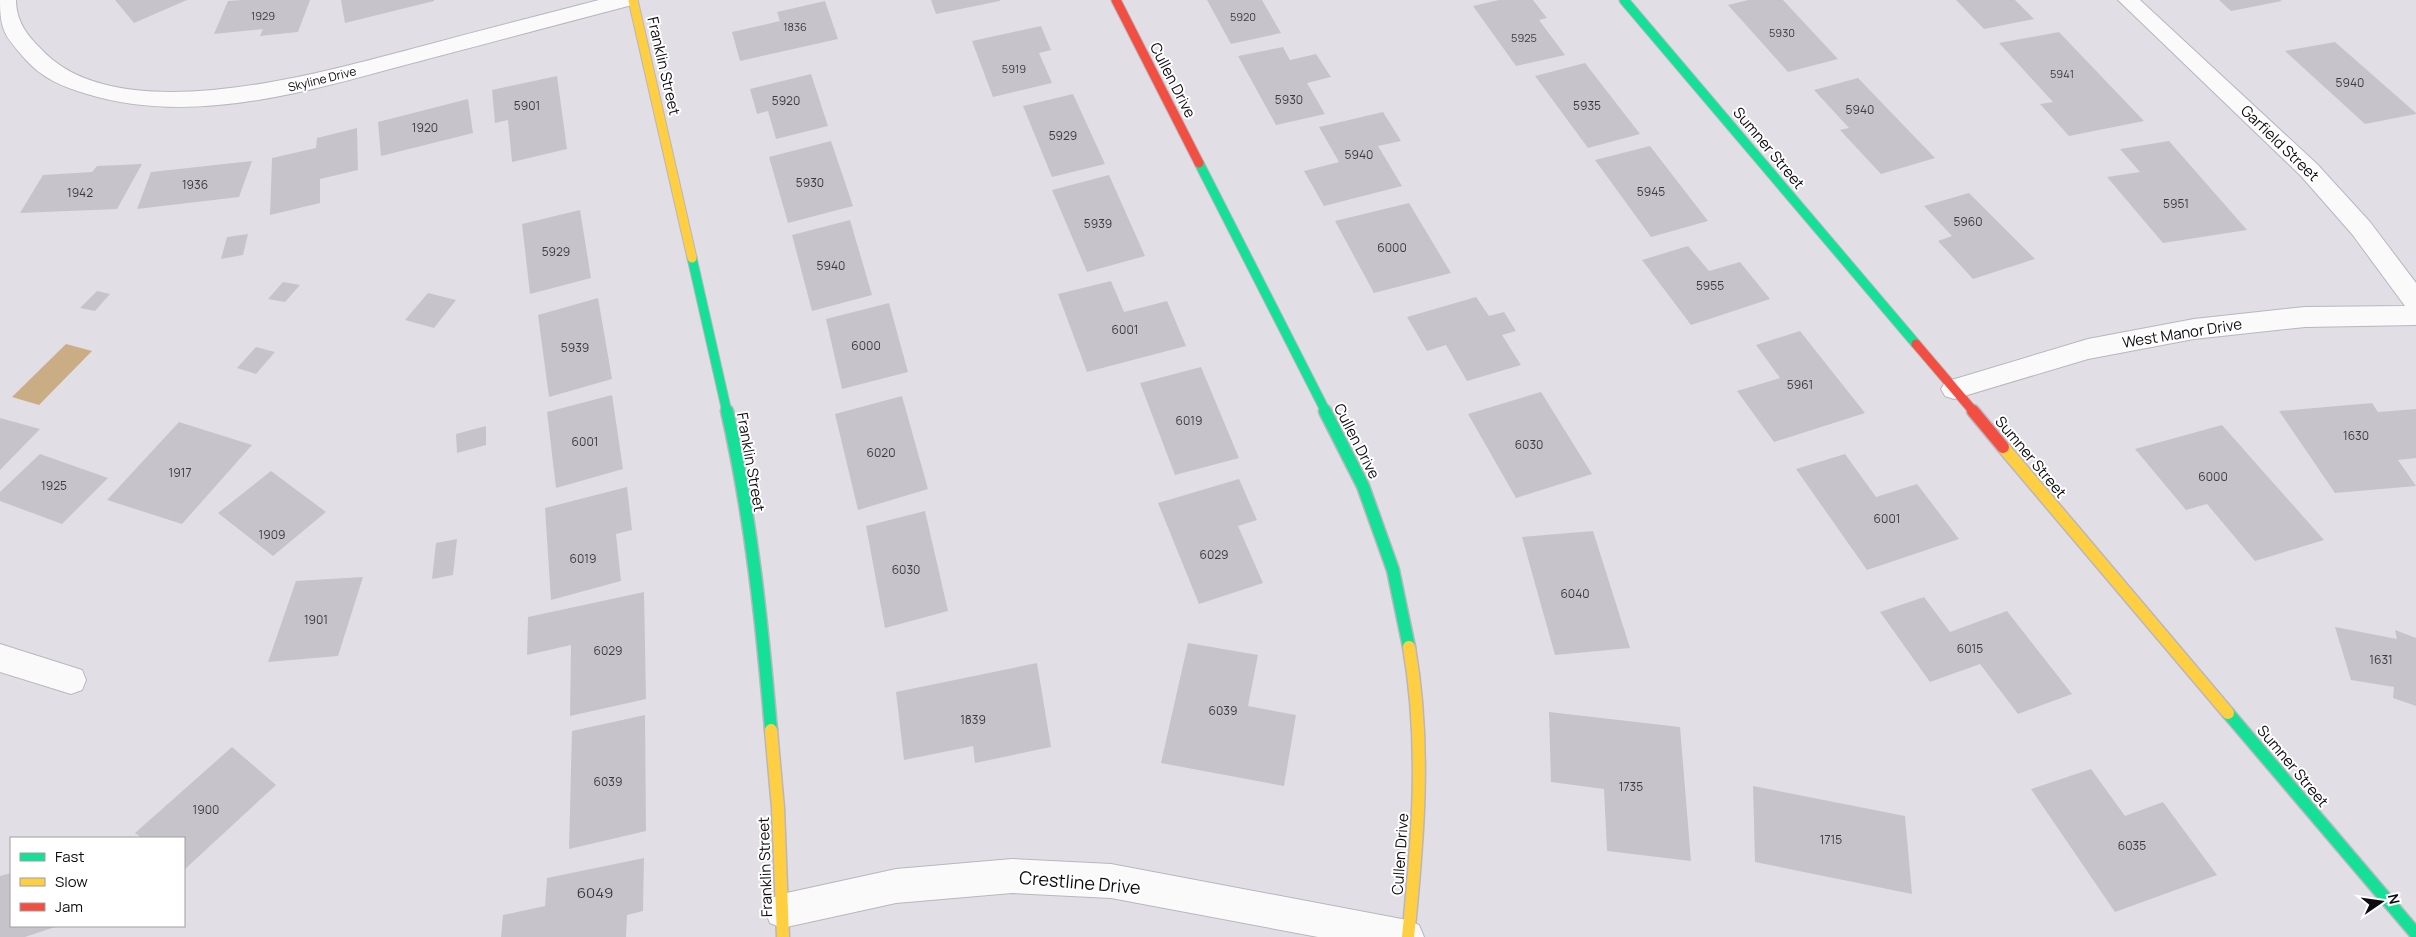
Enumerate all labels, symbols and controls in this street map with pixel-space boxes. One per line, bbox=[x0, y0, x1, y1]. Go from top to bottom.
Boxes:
house number: 1929 bbox=[251, 8, 275, 23]
house number: 5920 bbox=[1230, 9, 1256, 24]
street label: Franklin Street bbox=[642, 15, 686, 117]
house number: 1836 bbox=[783, 19, 807, 34]
house number: 5930 bbox=[1769, 25, 1795, 40]
house number: 5925 bbox=[1511, 30, 1537, 45]
street label: Cullen Drive bbox=[1145, 39, 1201, 122]
house number: 5919 bbox=[1002, 61, 1026, 76]
street label: Skyline Drive bbox=[286, 62, 358, 96]
house number: 5941 bbox=[2050, 66, 2074, 81]
house number: 5940 bbox=[2336, 74, 2364, 91]
house number: 5930 bbox=[1275, 91, 1303, 108]
house number: 5920 bbox=[772, 92, 800, 109]
house number: 5901 bbox=[514, 97, 540, 114]
house number: 5935 bbox=[1573, 97, 1601, 114]
street label: Garfield Street bbox=[2236, 100, 2324, 186]
house number: 5940 bbox=[1846, 101, 1874, 118]
street label: Sumner Street bbox=[1729, 103, 1809, 193]
house number: 1920 bbox=[412, 119, 438, 136]
house number: 5929 bbox=[1049, 127, 1077, 144]
house number: 5940 bbox=[1345, 146, 1373, 163]
house number: 5930 bbox=[796, 174, 824, 191]
house number: 1936 bbox=[182, 176, 208, 193]
house number: 5945 bbox=[1637, 183, 1665, 200]
house number: 1942 bbox=[67, 184, 93, 201]
house number: 5951 bbox=[2163, 195, 2189, 212]
house number: 5960 bbox=[1953, 213, 1983, 230]
house number: 5939 bbox=[1084, 215, 1112, 232]
house number: 6000 bbox=[1377, 239, 1407, 256]
house number: 5929 bbox=[542, 243, 570, 260]
house number: 5940 bbox=[817, 257, 845, 274]
house number: 5955 bbox=[1696, 277, 1724, 294]
street label: West Manor Drive bbox=[2121, 313, 2244, 353]
house number: 6001 bbox=[1112, 321, 1138, 338]
house number: 6000 bbox=[851, 337, 881, 354]
house number: 5939 bbox=[561, 339, 589, 356]
house number: 5961 bbox=[1787, 376, 1813, 393]
street label: Cullen Drive bbox=[1329, 400, 1385, 483]
street label: Franklin Street bbox=[732, 411, 770, 513]
house number: 6019 bbox=[1176, 412, 1202, 429]
street label: Sumner Street bbox=[1991, 412, 2071, 502]
house number: 1630 bbox=[2343, 427, 2369, 444]
house number: 6001 bbox=[572, 433, 598, 450]
house number: 6030 bbox=[1515, 436, 1543, 453]
house number: 6020 bbox=[867, 444, 895, 461]
house number: 1917 bbox=[169, 464, 191, 481]
house number: 6000 bbox=[2198, 468, 2228, 485]
house number: 1925 bbox=[41, 477, 67, 494]
house number: 6001 bbox=[1874, 510, 1900, 527]
house number: 1909 bbox=[259, 526, 285, 543]
house number: 6029 bbox=[1199, 546, 1229, 563]
house number: 6019 bbox=[570, 550, 596, 567]
house number: 6030 bbox=[892, 561, 920, 578]
house number: 6040 bbox=[1560, 585, 1590, 602]
house number: 1901 bbox=[304, 611, 328, 628]
house number: 6015 bbox=[1957, 640, 1983, 657]
house number: 6029 bbox=[593, 642, 623, 659]
house number: 1631 bbox=[2369, 651, 2393, 668]
house number: 6039 bbox=[1209, 702, 1237, 719]
house number: 1839 bbox=[960, 711, 986, 728]
street label: Sumner Street bbox=[2253, 721, 2333, 811]
house number: 6039 bbox=[594, 773, 622, 790]
house number: 1735 bbox=[1619, 778, 1643, 795]
house number: 1900 bbox=[193, 801, 219, 818]
street label: Cullen Drive bbox=[1387, 812, 1413, 896]
street label: Franklin Street bbox=[753, 817, 777, 917]
house number: 1715 bbox=[1820, 831, 1842, 848]
legend bbox=[10, 837, 185, 927]
house number: 6035 bbox=[2118, 837, 2146, 854]
text: Fast bbox=[55, 846, 84, 867]
street label: Crestline Drive bbox=[1018, 865, 1142, 899]
text: Slow bbox=[55, 871, 88, 892]
north arrow bbox=[2356, 877, 2406, 927]
house number: 6049 bbox=[577, 882, 613, 903]
text: N bbox=[2384, 892, 2405, 906]
text: Jam bbox=[55, 896, 83, 917]

